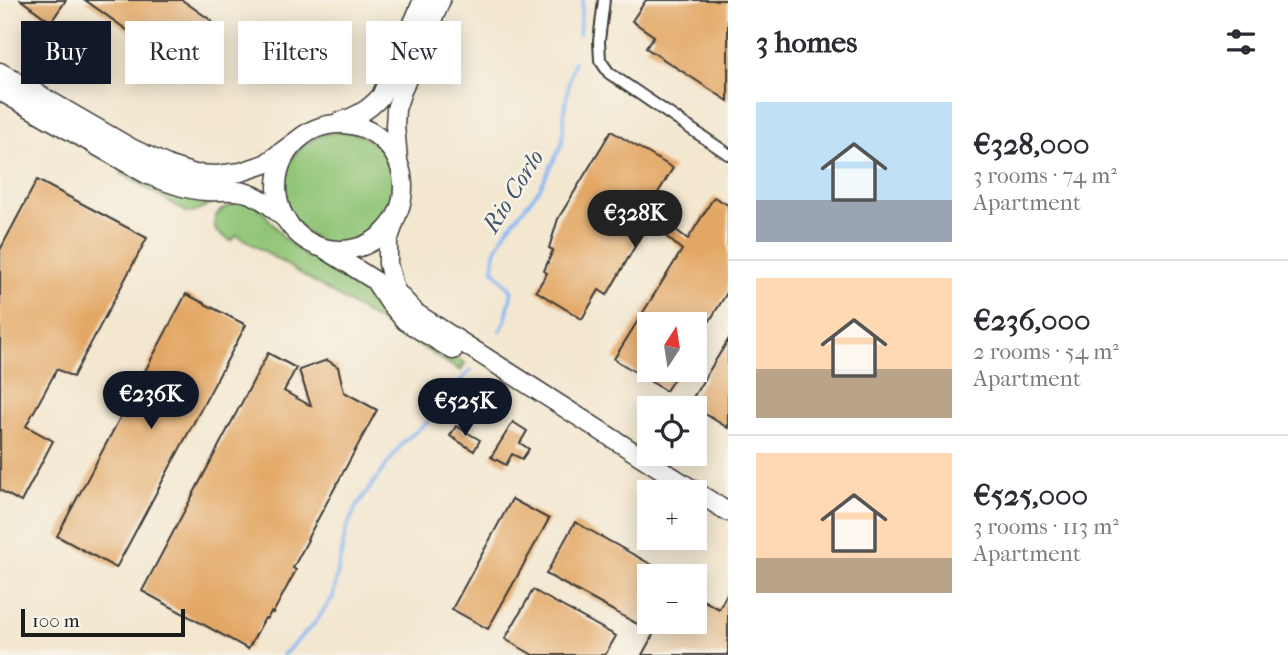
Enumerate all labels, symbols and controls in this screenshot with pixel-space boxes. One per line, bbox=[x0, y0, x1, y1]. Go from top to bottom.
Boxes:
chip: Buy bbox=[21, 21, 111, 84]
chip: Rent bbox=[125, 21, 224, 84]
chip: Filters bbox=[238, 21, 352, 84]
chip: New bbox=[366, 21, 461, 84]
icon: filters bbox=[1222, 23, 1260, 61]
text: 3 homes bbox=[756, 25, 857, 60]
text: €328,000 bbox=[973, 127, 1090, 162]
icon: home bbox=[812, 130, 896, 214]
water label: Rio Corlo bbox=[476, 144, 549, 239]
text: 3 rooms · 74 m² bbox=[973, 162, 1117, 189]
text: Apartment bbox=[973, 189, 1081, 216]
pin: €328K bbox=[586, 190, 684, 250]
text: €328K bbox=[603, 199, 667, 226]
text: €236,000 bbox=[973, 303, 1091, 338]
icon: home bbox=[812, 306, 896, 390]
north arrow bbox=[637, 312, 707, 382]
map controls bbox=[637, 312, 707, 634]
text: 2 rooms · 54 m² bbox=[973, 338, 1119, 365]
text: Apartment bbox=[973, 365, 1081, 392]
pin: €236K bbox=[102, 372, 200, 431]
pin: €525K bbox=[416, 378, 514, 438]
text: €236K bbox=[119, 380, 183, 407]
text: €525K bbox=[434, 387, 496, 414]
button: locate bbox=[637, 396, 707, 466]
text: €525,000 bbox=[973, 478, 1088, 513]
button: + bbox=[637, 480, 707, 550]
icon: home bbox=[812, 481, 896, 565]
text: 3 rooms · 113 m² bbox=[973, 513, 1119, 540]
text: Apartment bbox=[973, 540, 1081, 567]
button: − bbox=[637, 564, 707, 634]
scale bar bbox=[21, 606, 186, 638]
text: 100 m bbox=[32, 610, 80, 632]

